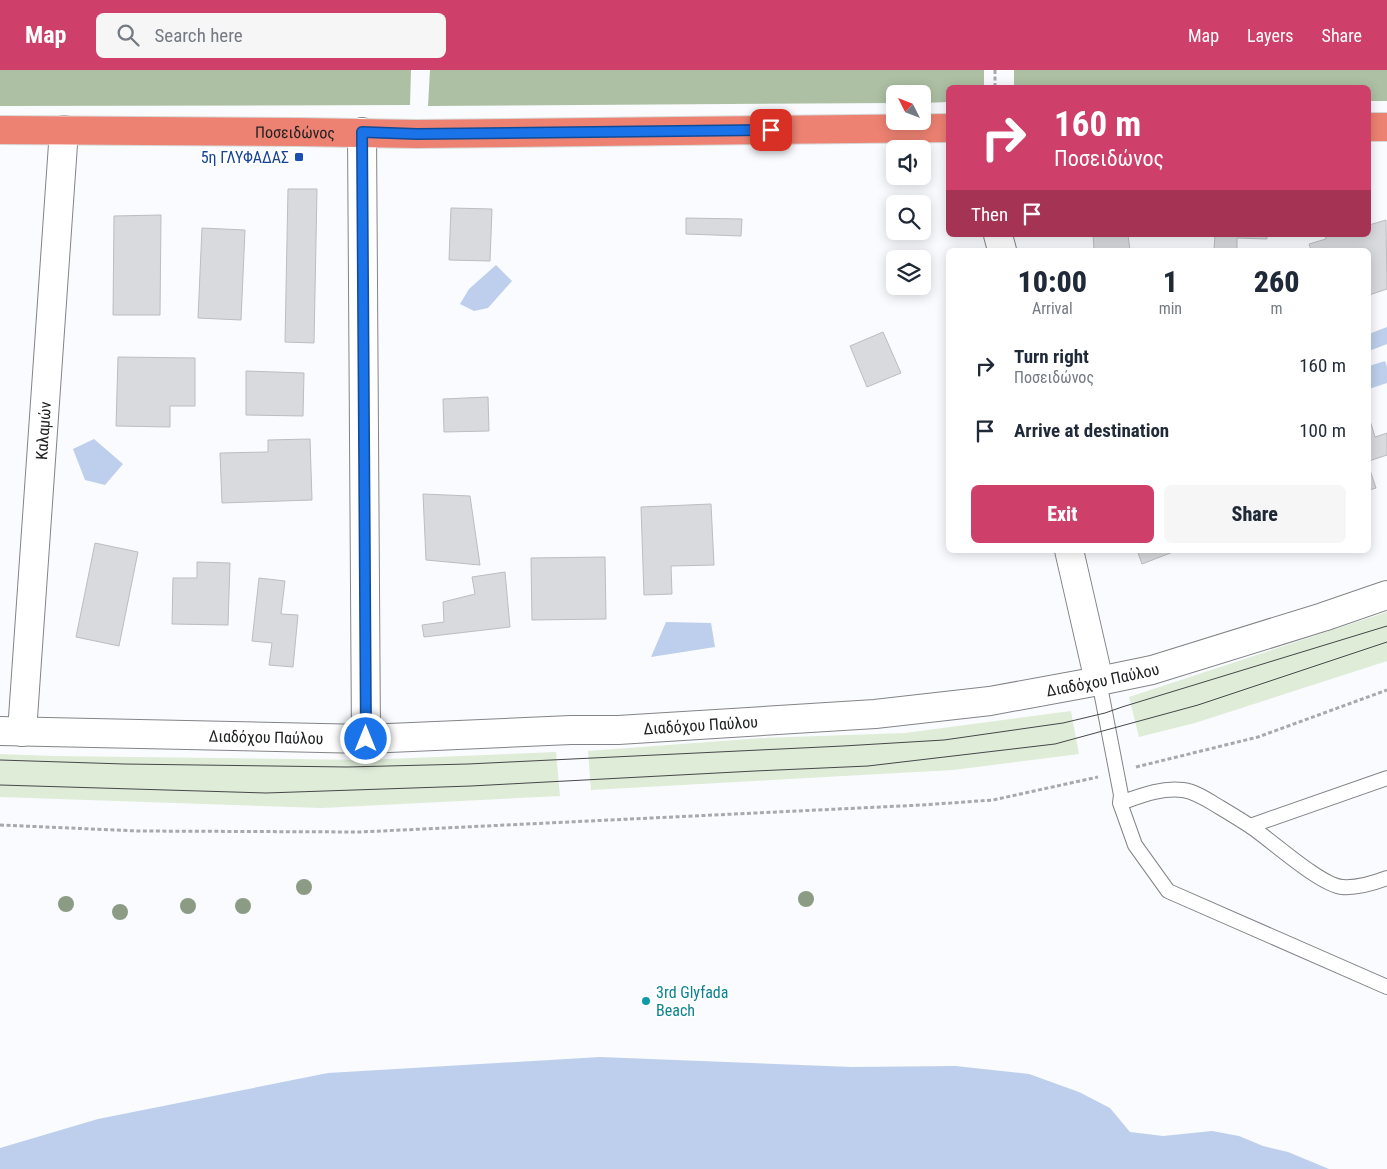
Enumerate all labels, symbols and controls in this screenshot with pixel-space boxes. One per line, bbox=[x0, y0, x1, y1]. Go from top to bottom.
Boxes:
search box bbox=[96, 13, 446, 58]
text: Map bbox=[25, 21, 66, 49]
icon: search bbox=[114, 21, 142, 49]
text: Search here bbox=[154, 24, 243, 47]
text: Map bbox=[1188, 25, 1219, 46]
text: Layers bbox=[1247, 25, 1294, 46]
text: Share bbox=[1322, 25, 1362, 46]
north arrow bbox=[886, 85, 931, 130]
map controls bbox=[886, 85, 931, 295]
text: 160 m bbox=[1054, 104, 1141, 145]
icon: right bbox=[971, 105, 1036, 170]
pin bbox=[750, 109, 792, 151]
icon: arrive bbox=[757, 116, 785, 144]
street label: Ποσειδώνος bbox=[255, 122, 335, 142]
button: sound bbox=[886, 140, 931, 185]
text: Ποσειδώνος bbox=[1054, 146, 1164, 171]
place label: 5η ΓΛΥΦΑΔΑΣ bbox=[201, 148, 289, 167]
marker: 5η ΓΛΥΦΑΔΑΣ bbox=[293, 151, 305, 163]
button: search bbox=[886, 195, 931, 240]
icon: arrive bbox=[1018, 200, 1046, 228]
text: Then bbox=[971, 203, 1008, 226]
button: layers bbox=[886, 250, 931, 295]
text: 10:00 bbox=[1018, 264, 1087, 299]
text: 1 bbox=[1163, 264, 1178, 299]
text: 260 bbox=[1254, 264, 1299, 299]
text: Arrival bbox=[1032, 299, 1073, 318]
text: min bbox=[1159, 299, 1182, 318]
text: m bbox=[1271, 299, 1283, 318]
text: Turn right bbox=[1014, 345, 1089, 368]
icon: right bbox=[971, 352, 999, 380]
text: 160 m bbox=[1299, 354, 1346, 377]
text: Ποσειδώνος bbox=[1014, 368, 1094, 387]
street label: Καλαμών bbox=[32, 401, 55, 461]
icon: arrive bbox=[971, 417, 999, 445]
text: Arrive at destination bbox=[1014, 419, 1169, 442]
text: 100 m bbox=[1299, 419, 1346, 442]
button: Exit bbox=[971, 485, 1154, 543]
button: Share bbox=[1164, 485, 1346, 543]
street label: Διαδόχου Παύλου bbox=[1044, 659, 1161, 700]
position arrow bbox=[339, 712, 391, 764]
street label: Διαδόχου Παύλου bbox=[643, 712, 758, 738]
street label: Διαδόχου Παύλου bbox=[208, 726, 324, 748]
place label: 3rd Glyfada Beach bbox=[656, 983, 728, 1020]
marker: 3rd Glyfada Beach bbox=[640, 995, 652, 1007]

